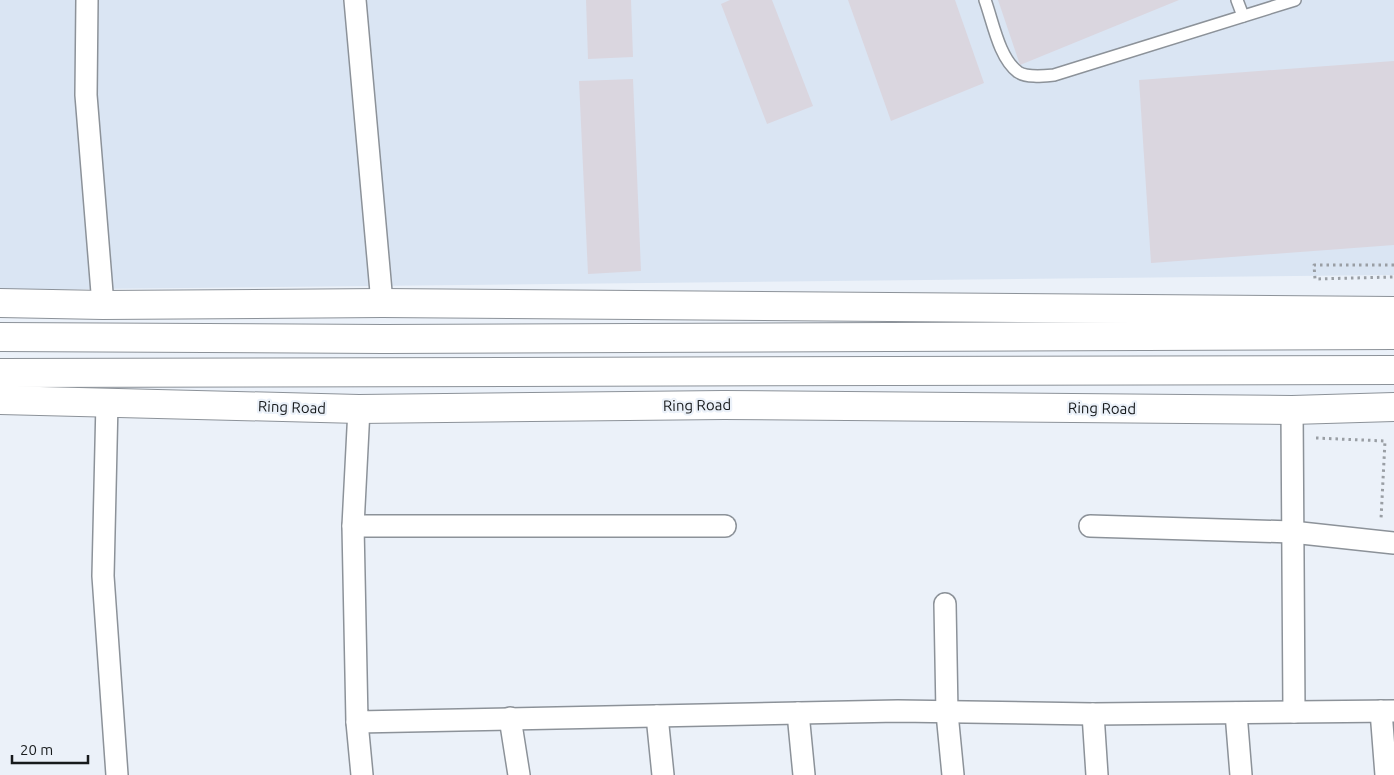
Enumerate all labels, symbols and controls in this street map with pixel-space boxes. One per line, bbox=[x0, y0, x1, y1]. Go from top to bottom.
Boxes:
street label: Ring Road bbox=[663, 396, 731, 414]
street label: Ring Road bbox=[258, 397, 326, 417]
street label: Ring Road bbox=[1068, 399, 1136, 417]
scale bar bbox=[12, 732, 89, 764]
text: 20 m bbox=[20, 741, 53, 758]

